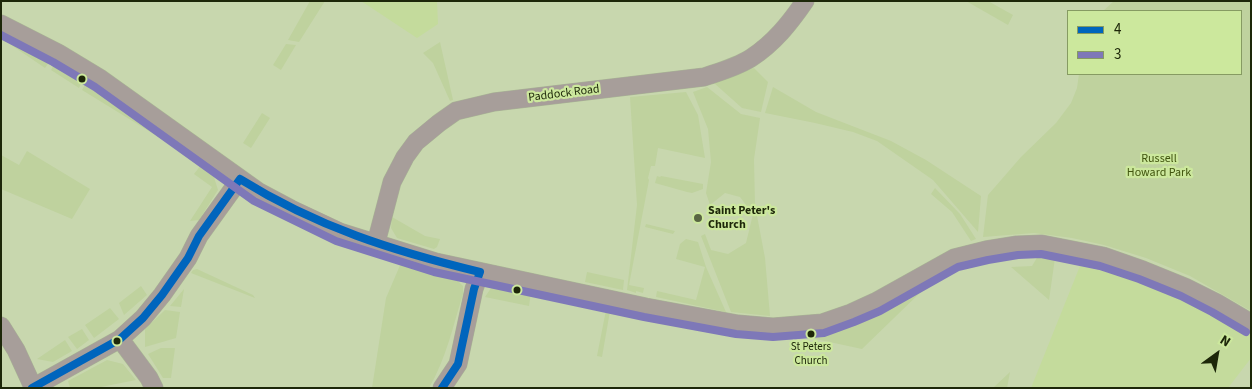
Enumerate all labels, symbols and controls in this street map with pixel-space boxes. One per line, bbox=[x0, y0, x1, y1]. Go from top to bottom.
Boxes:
legend bbox=[1067, 10, 1242, 75]
text: 4 bbox=[1114, 19, 1121, 40]
text: 3 bbox=[1114, 44, 1121, 65]
unlabelled marker bbox=[77, 74, 87, 84]
street label: Paddock Road bbox=[528, 82, 600, 106]
park label: Russell Howard Park bbox=[1127, 152, 1191, 180]
place label: Saint Peter's Church bbox=[708, 204, 775, 232]
marker: Saint Peter's Church bbox=[692, 212, 704, 224]
unlabelled marker bbox=[512, 285, 522, 295]
marker: St Peters Church bbox=[806, 329, 816, 339]
north arrow bbox=[1192, 329, 1242, 379]
text: N bbox=[1216, 330, 1234, 352]
unlabelled marker bbox=[112, 336, 122, 346]
place label: St Peters Church bbox=[791, 341, 831, 367]

